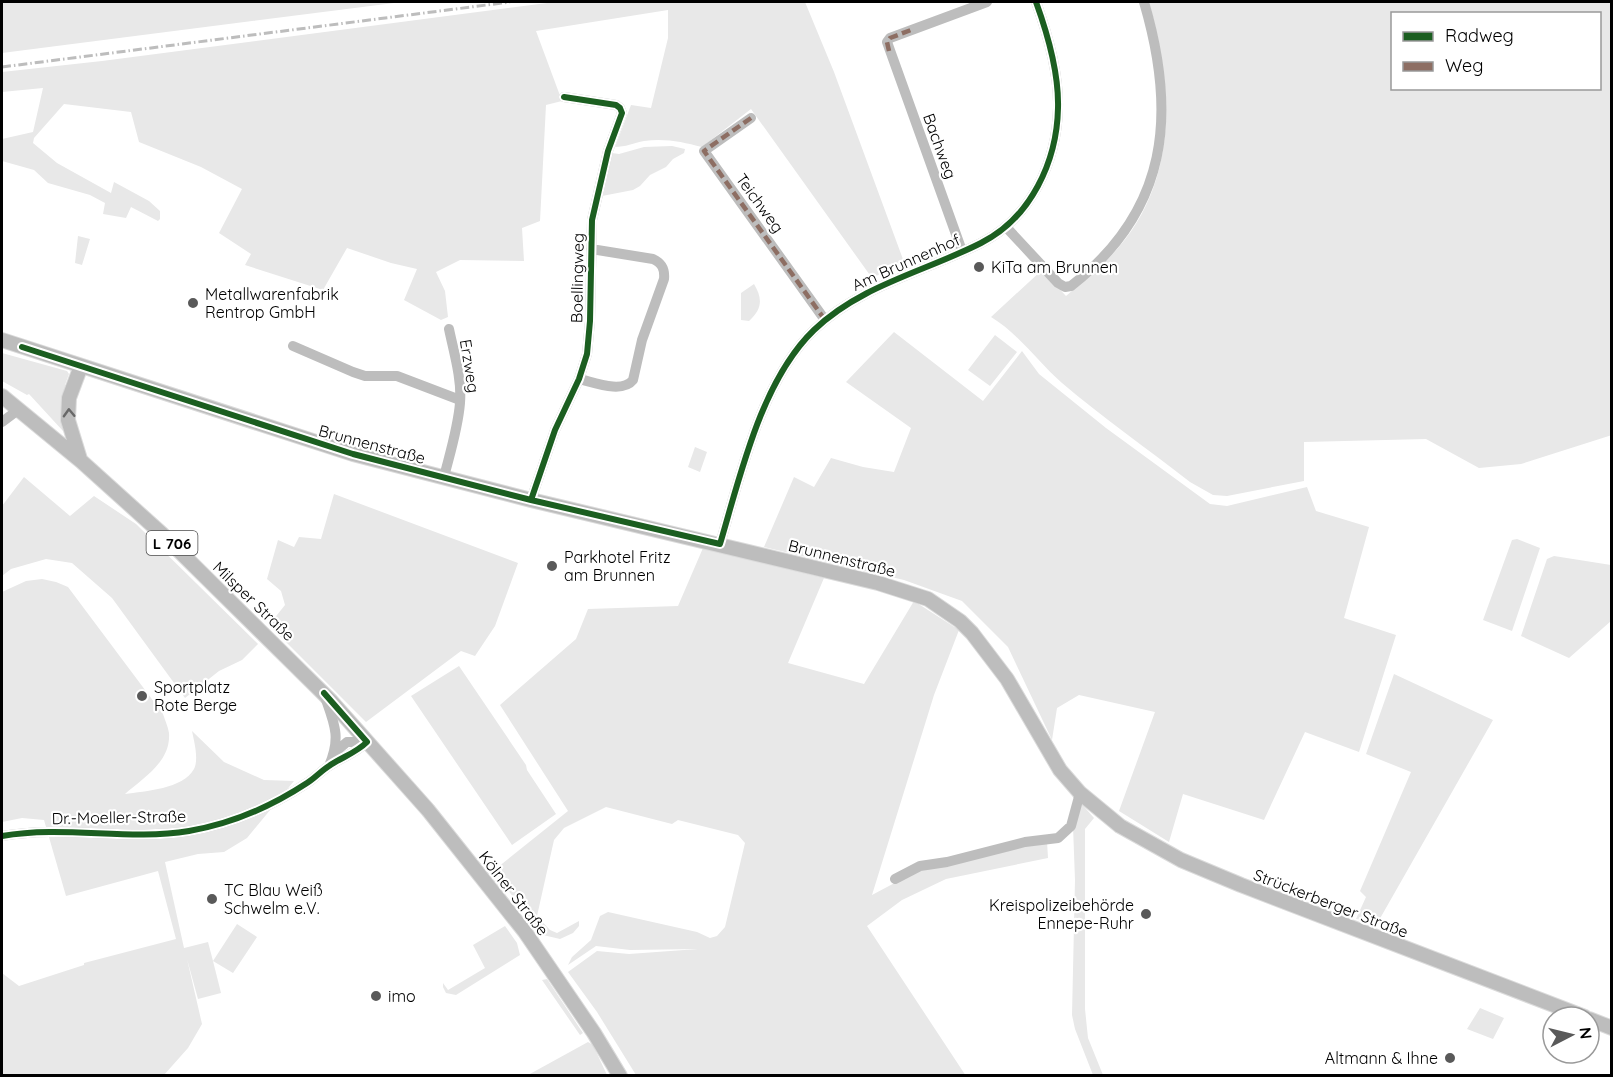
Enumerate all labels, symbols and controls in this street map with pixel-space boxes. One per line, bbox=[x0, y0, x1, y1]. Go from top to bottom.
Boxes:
legend bbox=[1391, 12, 1601, 90]
text: Radweg bbox=[1445, 24, 1514, 47]
text: Weg bbox=[1445, 54, 1483, 77]
street label: Bachweg bbox=[919, 110, 961, 182]
street label: Teichweg bbox=[732, 169, 788, 237]
street label: Am Brunnenhof bbox=[849, 229, 963, 295]
street label: Boellingweg bbox=[566, 233, 588, 323]
place label: KiTa am Brunnen bbox=[991, 257, 1118, 277]
marker: KiTa am Brunnen bbox=[972, 260, 986, 274]
place label: Metallwarenfabrik Rentrop GmbH bbox=[205, 284, 339, 322]
marker: Metallwarenfabrik Rentrop GmbH bbox=[186, 296, 200, 310]
street label: Erzweg bbox=[456, 338, 484, 394]
one-way arrow bbox=[63, 409, 75, 418]
street label: Brunnenstraße bbox=[316, 420, 428, 468]
road number: L 706 bbox=[146, 531, 198, 555]
street label: Brunnenstraße bbox=[786, 535, 898, 581]
place label: Parkhotel Fritz am Brunnen bbox=[564, 547, 671, 585]
street label: Milsper Straße bbox=[209, 557, 299, 645]
marker: Parkhotel Fritz am Brunnen bbox=[545, 559, 559, 573]
place label: Sportplatz Rote Berge bbox=[154, 677, 237, 715]
marker: Sportplatz Rote Berge bbox=[135, 689, 149, 703]
street label: Dr.-Moeller-Straße bbox=[52, 806, 186, 828]
street label: Kölner Straße bbox=[475, 847, 553, 939]
street label: Strückerberger Straße bbox=[1251, 864, 1411, 942]
place label: TC Blau Weiß Schwelm e.V. bbox=[224, 880, 323, 918]
marker: TC Blau Weiß Schwelm e.V. bbox=[205, 892, 219, 906]
place label: Kreispolizeibehörde Ennepe-Ruhr bbox=[989, 895, 1134, 933]
marker: Kreispolizeibehörde Ennepe-Ruhr bbox=[1139, 907, 1153, 921]
place label: imo bbox=[388, 986, 416, 1006]
marker: imo bbox=[369, 989, 383, 1003]
north arrow bbox=[1541, 1005, 1601, 1065]
text: N bbox=[1575, 1026, 1597, 1040]
place label: Altmann & Ihne bbox=[1325, 1048, 1438, 1068]
marker: Altmann & Ihne bbox=[1443, 1051, 1457, 1065]

